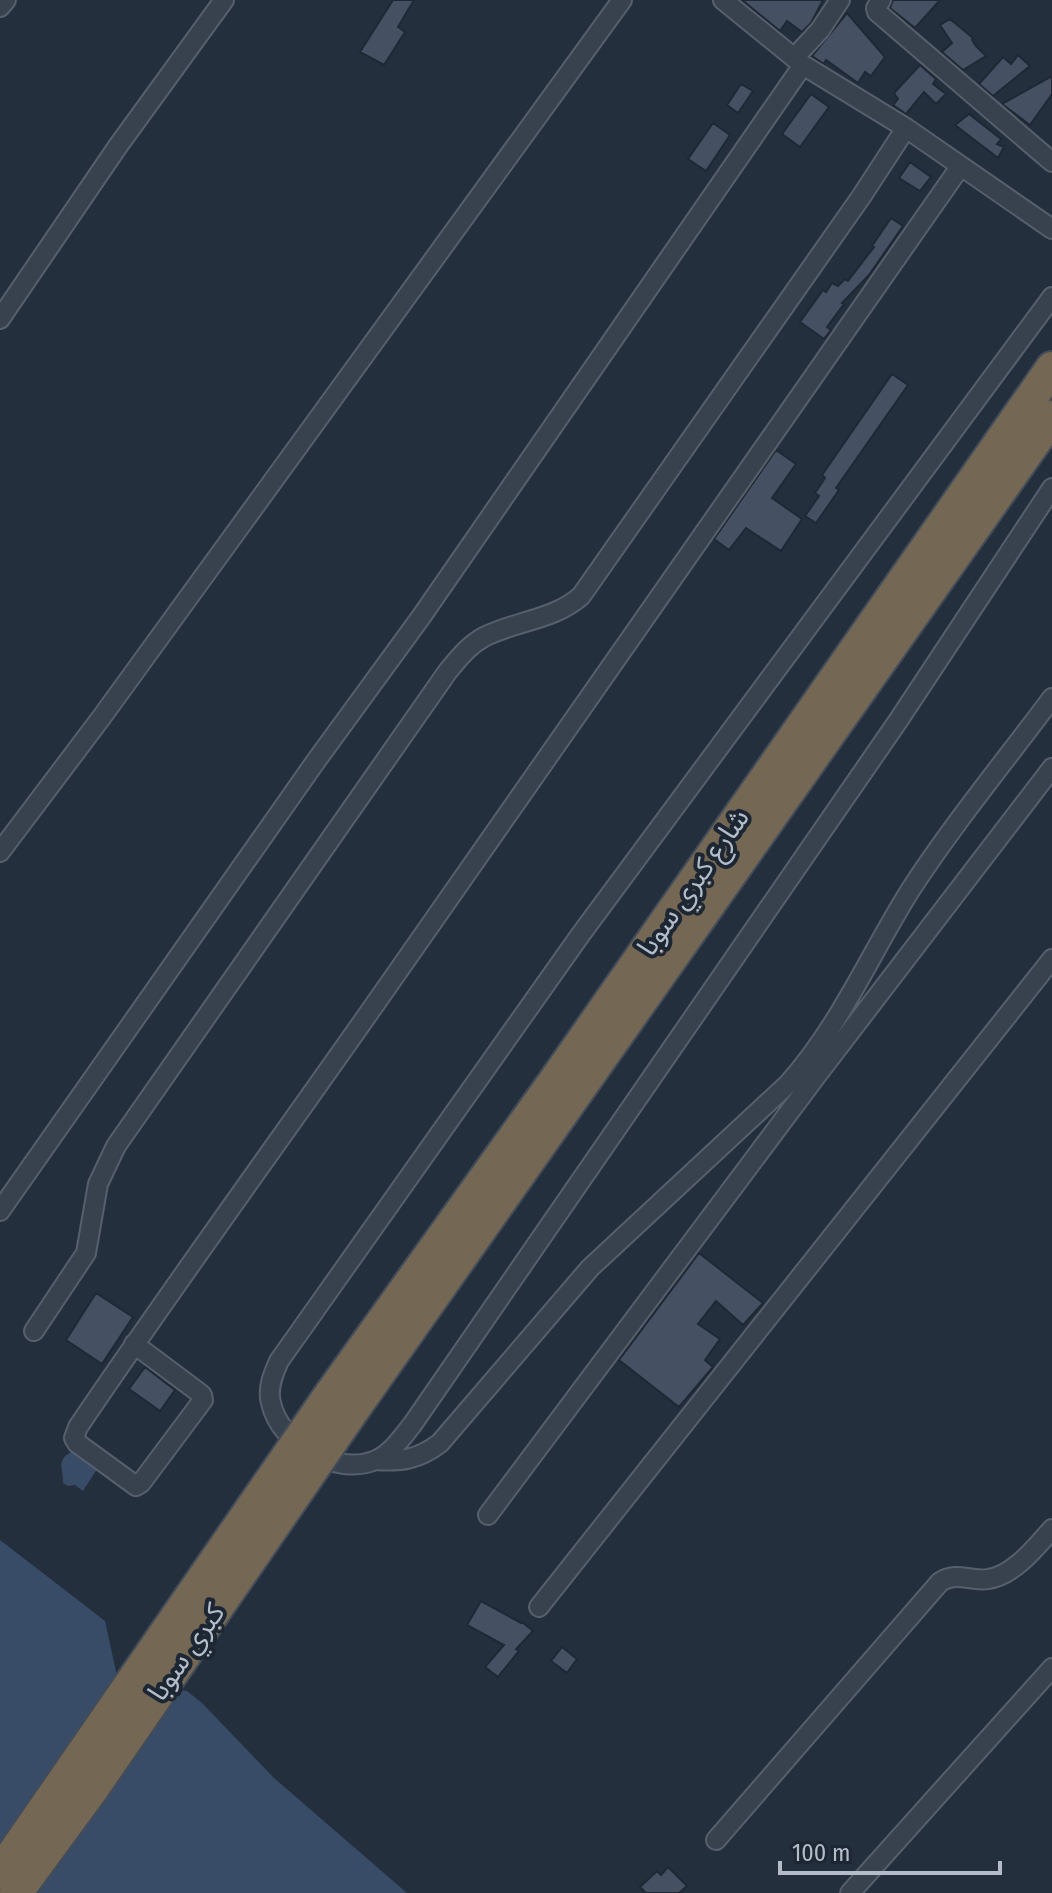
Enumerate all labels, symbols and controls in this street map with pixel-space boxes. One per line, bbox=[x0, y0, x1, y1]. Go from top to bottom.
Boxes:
street label: شارع كبري سوبا bbox=[630, 802, 760, 965]
street label: كبري سوبا bbox=[141, 1597, 235, 1709]
scale bar bbox=[780, 1825, 1000, 1875]
text: 100 m bbox=[792, 1839, 850, 1867]

